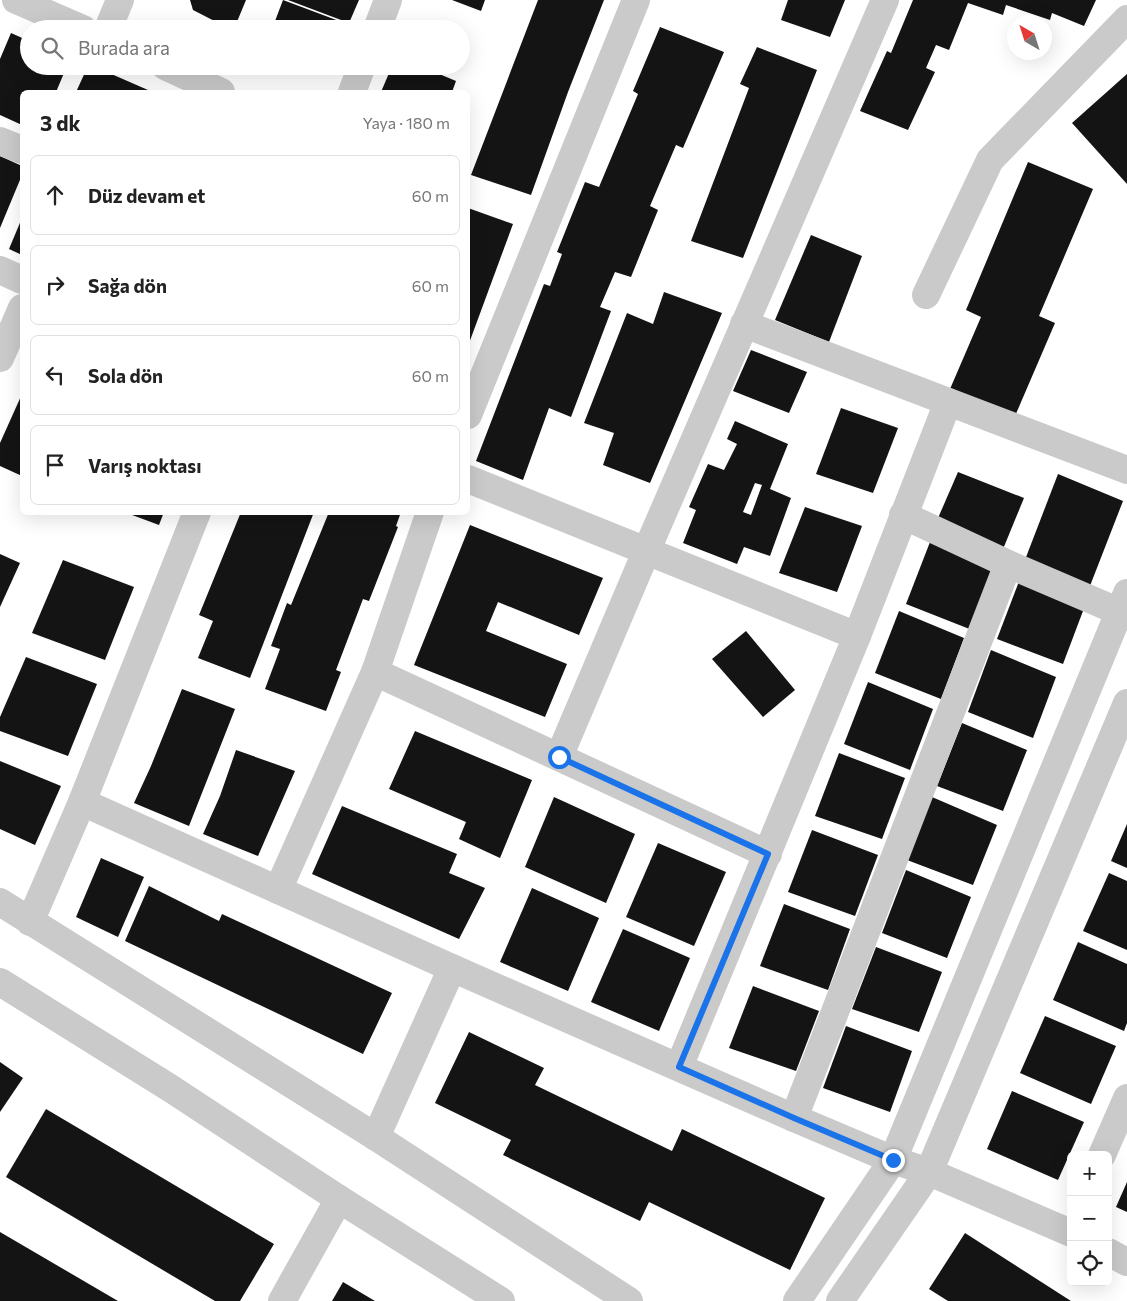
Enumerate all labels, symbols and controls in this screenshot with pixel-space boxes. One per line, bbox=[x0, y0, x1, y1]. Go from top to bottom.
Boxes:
north arrow bbox=[1007, 15, 1052, 60]
search box bbox=[20, 20, 470, 75]
icon: search bbox=[38, 34, 66, 62]
text: Burada ara bbox=[78, 36, 170, 59]
text: 3 dk bbox=[40, 110, 81, 135]
text: Yaya · 180 m bbox=[363, 113, 450, 132]
icon: ahead bbox=[41, 181, 69, 209]
text: Düz devam et bbox=[88, 184, 205, 207]
text: 60 m bbox=[412, 186, 449, 205]
icon: right bbox=[41, 271, 69, 299]
text: Sağa dön bbox=[88, 274, 167, 297]
text: 60 m bbox=[412, 276, 449, 295]
icon: left bbox=[41, 361, 69, 389]
text: Sola dön bbox=[88, 364, 163, 387]
text: 60 m bbox=[412, 366, 449, 385]
icon: arrive bbox=[41, 451, 69, 479]
text: Varış noktası bbox=[88, 454, 201, 477]
route start bbox=[548, 746, 571, 769]
route end bbox=[882, 1149, 905, 1172]
map controls bbox=[1067, 1151, 1112, 1286]
button: + bbox=[1067, 1151, 1112, 1196]
button: − bbox=[1067, 1196, 1112, 1241]
button: locate bbox=[1067, 1241, 1112, 1286]

